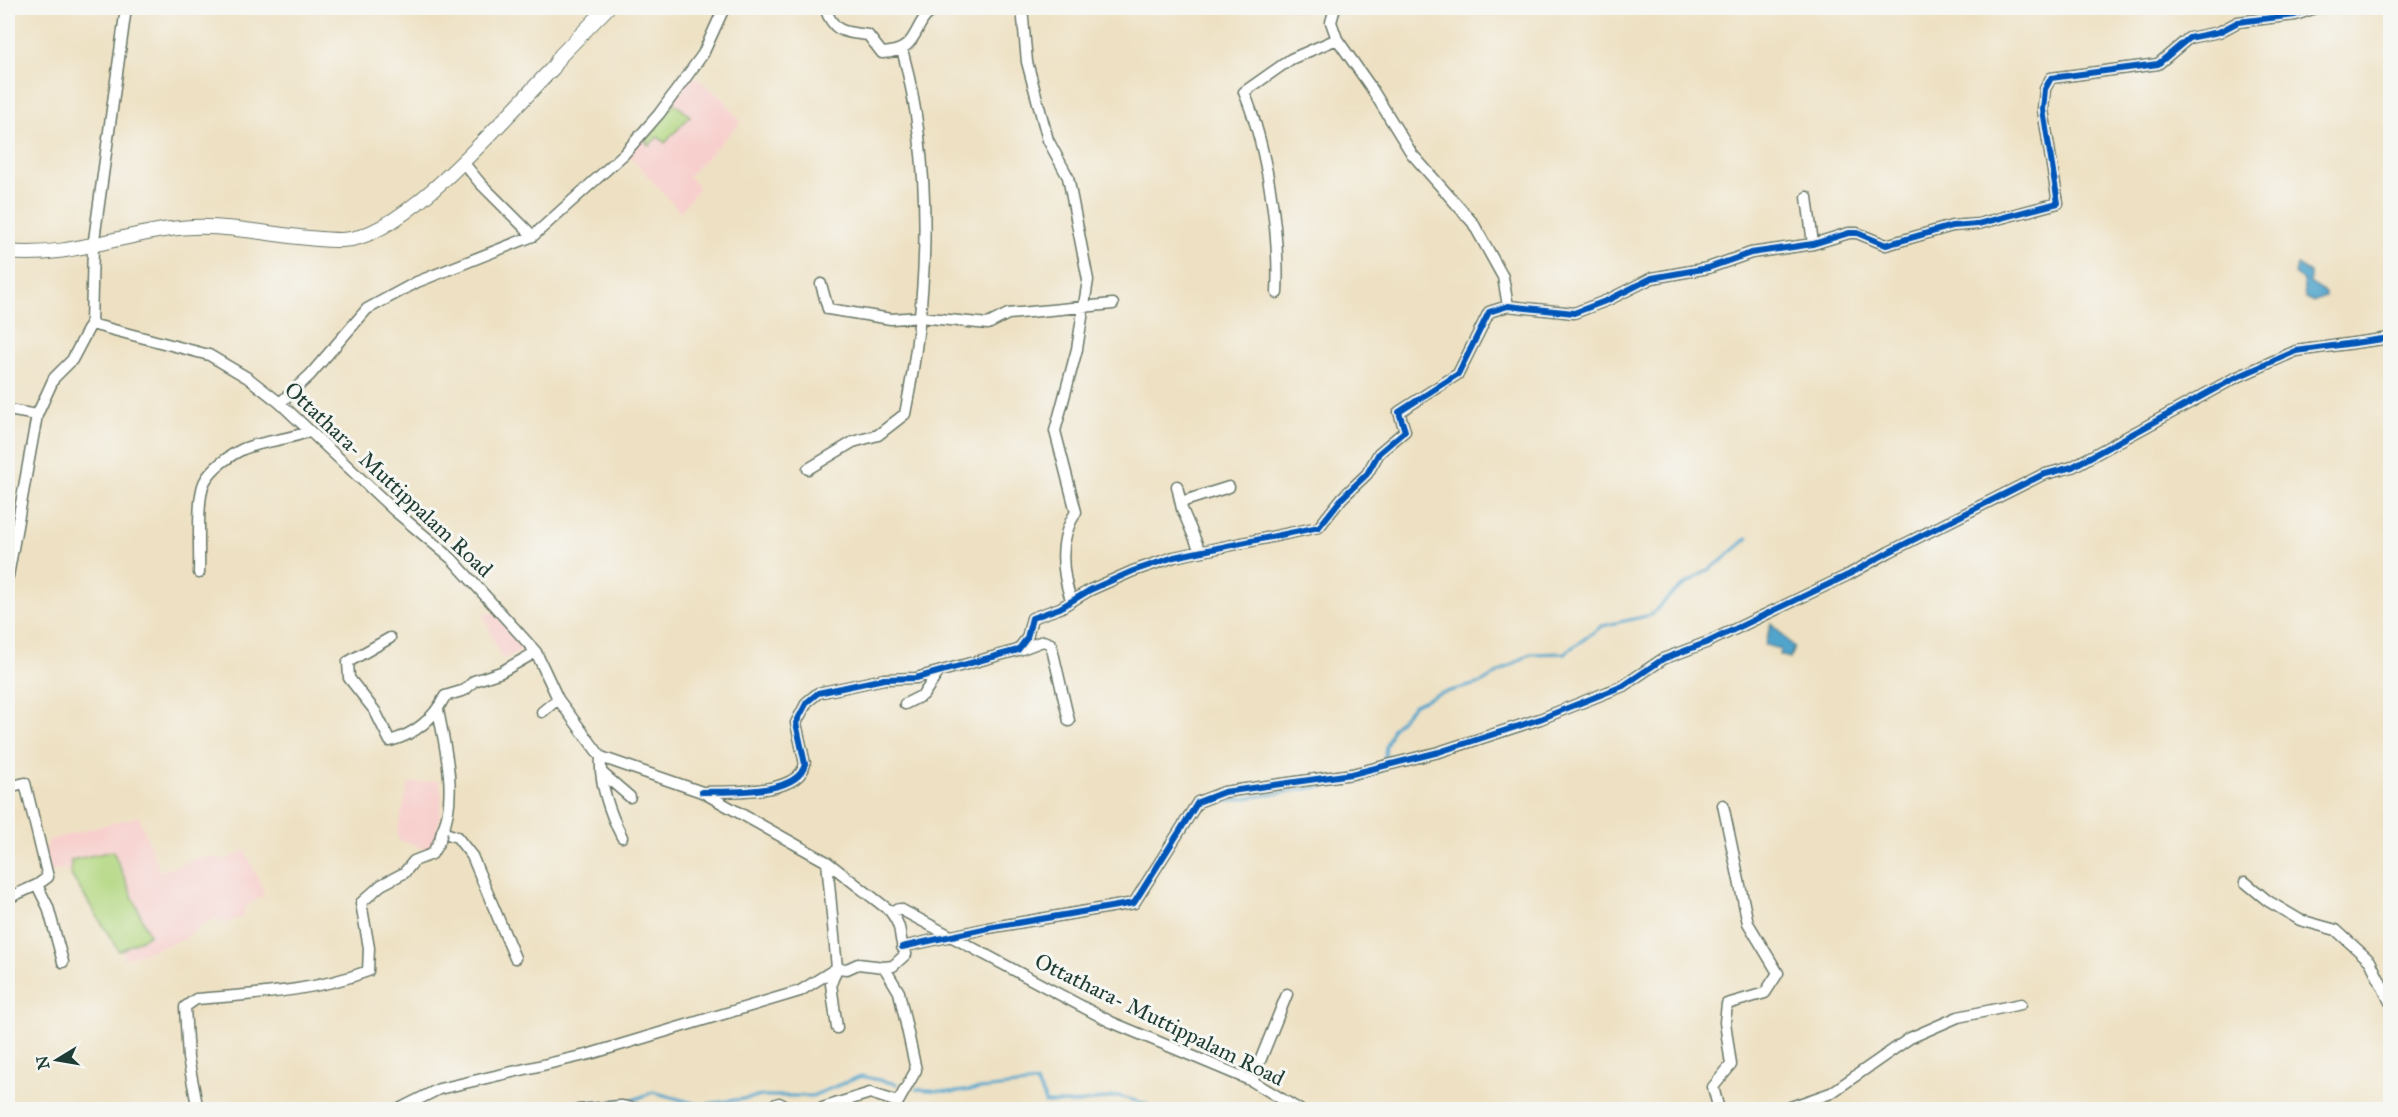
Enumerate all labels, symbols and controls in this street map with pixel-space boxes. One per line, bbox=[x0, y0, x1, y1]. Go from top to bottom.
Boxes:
street label: Ottathara- Muttippalam Road bbox=[279, 376, 498, 583]
street label: Ottathara- Muttippalam Road bbox=[1030, 947, 1289, 1092]
north arrow bbox=[27, 1030, 87, 1090]
text: N bbox=[32, 1054, 53, 1071]

